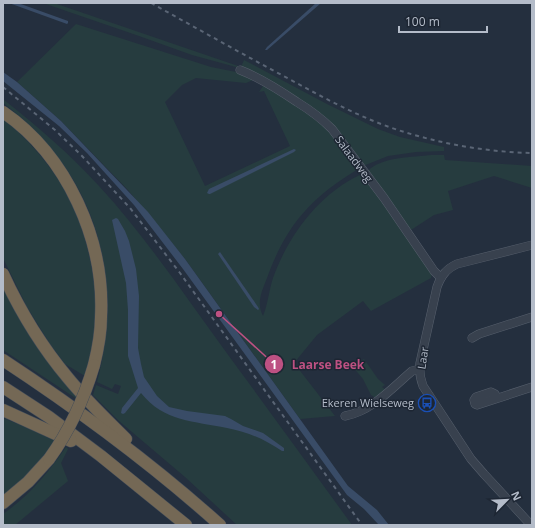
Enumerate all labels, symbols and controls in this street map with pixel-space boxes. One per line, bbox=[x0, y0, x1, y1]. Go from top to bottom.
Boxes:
scale bar bbox=[399, 8, 487, 34]
text: 100 m bbox=[405, 13, 440, 30]
street label: Salaadweg bbox=[332, 132, 377, 185]
street label: Laar bbox=[413, 345, 432, 370]
callout: Laarse Beek bbox=[264, 352, 373, 376]
text: 1 bbox=[271, 356, 277, 373]
text: Laarse Beek bbox=[292, 356, 365, 373]
bus stop icon: Ekeren Wielseweg bbox=[417, 393, 437, 413]
place label: Ekeren Wielseweg bbox=[322, 395, 414, 410]
north arrow bbox=[487, 480, 527, 520]
text: N bbox=[508, 489, 525, 503]

